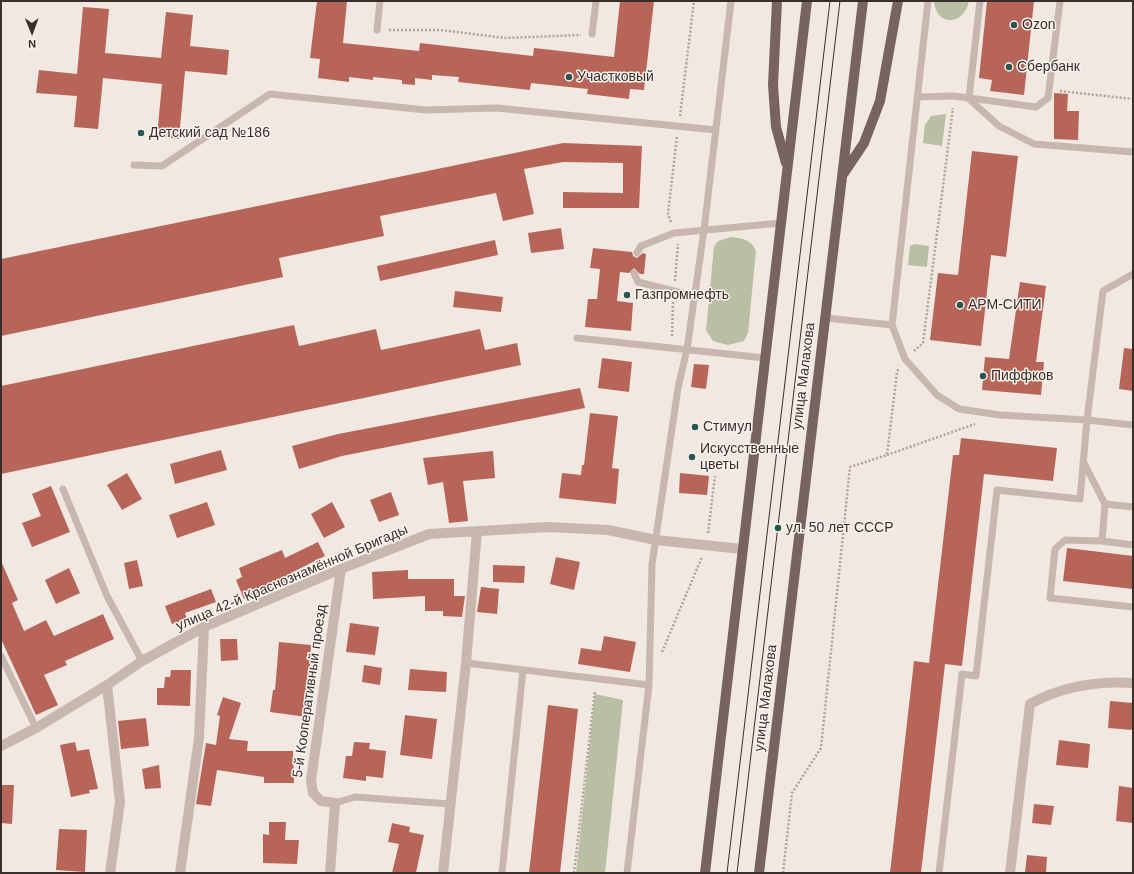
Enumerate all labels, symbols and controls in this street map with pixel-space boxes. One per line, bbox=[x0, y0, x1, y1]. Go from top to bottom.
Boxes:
north arrow bbox=[12, 12, 52, 52]
place label: Ozon bbox=[1022, 17, 1055, 33]
marker: Ozon bbox=[1009, 20, 1019, 30]
text: N bbox=[28, 38, 36, 50]
place label: Сбербанк bbox=[1017, 59, 1080, 75]
marker: Сбербанк bbox=[1004, 62, 1014, 72]
place label: Участковый bbox=[577, 69, 654, 85]
marker: Участковый bbox=[564, 72, 574, 82]
place label: Детский сад №186 bbox=[149, 125, 270, 141]
marker: Детский сад №186 bbox=[136, 128, 146, 138]
place label: Газпромнефть bbox=[635, 287, 729, 303]
marker: Газпромнефть bbox=[622, 290, 632, 300]
place label: АРМ-СИТИ bbox=[968, 297, 1042, 313]
marker: АРМ-СИТИ bbox=[955, 300, 965, 310]
street label: улица Малахова bbox=[789, 322, 819, 430]
place label: Пиффков bbox=[991, 368, 1053, 384]
marker: Пиффков bbox=[978, 371, 988, 381]
place label: Стимул bbox=[703, 419, 752, 435]
marker: Стимул bbox=[690, 422, 700, 432]
place label: Искусственные цветы bbox=[700, 441, 799, 474]
marker: Искусственные цветы bbox=[687, 452, 697, 462]
place label: ул. 50 лет СССР bbox=[786, 520, 894, 536]
street label: улица 42-й Краснознамённой Бригады bbox=[174, 521, 410, 635]
marker: ул. 50 лет СССР bbox=[773, 523, 783, 533]
street label: 5-й Кооперативный проезд bbox=[290, 603, 330, 779]
street label: улица Малахова bbox=[751, 644, 781, 752]

